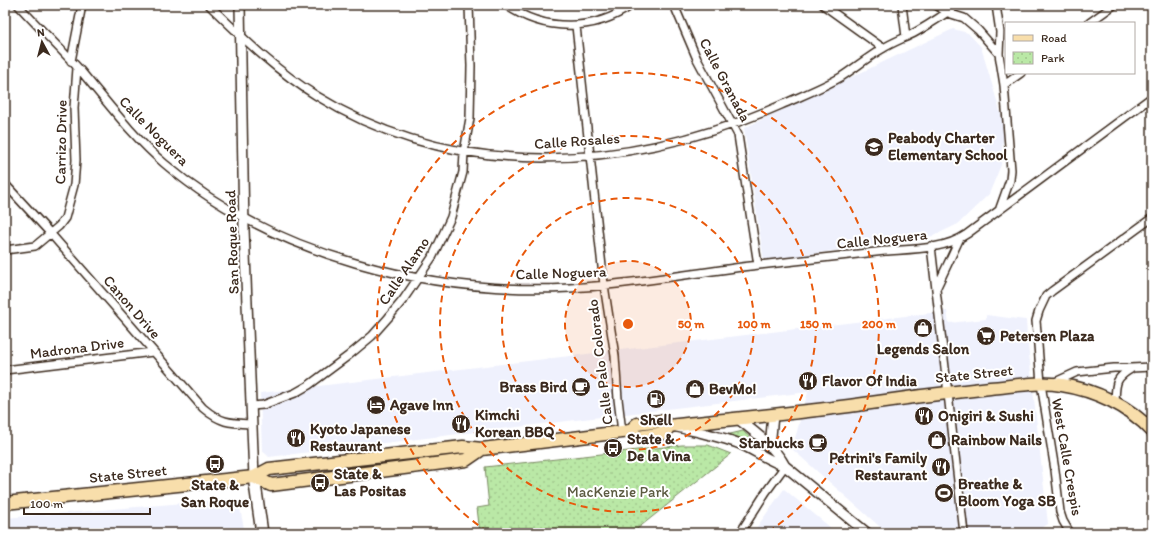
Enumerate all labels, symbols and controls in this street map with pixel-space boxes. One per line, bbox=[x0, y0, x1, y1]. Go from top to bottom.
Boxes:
north arrow bbox=[22, 22, 62, 62]
legend bbox=[1005, 22, 1135, 74]
text: N bbox=[36, 26, 45, 39]
text: Road bbox=[1041, 31, 1067, 45]
street label: Calle Granada bbox=[695, 35, 755, 125]
text: Park bbox=[1041, 51, 1065, 65]
street label: Calle Noguera bbox=[115, 92, 193, 170]
street label: Carrizo Drive bbox=[51, 100, 71, 184]
street label: Calle Rosales bbox=[533, 129, 621, 153]
place label: Peabody Charter Elementary School bbox=[888, 129, 1008, 165]
school or university icon: Peabody Charter Elementary School bbox=[863, 136, 885, 158]
street label: San Roque Road bbox=[221, 189, 243, 295]
street label: Calle Noguera bbox=[836, 225, 928, 253]
street label: Calle Alamo bbox=[375, 234, 433, 308]
street label: Calle Noguera bbox=[515, 262, 607, 284]
street label: Canon Drive bbox=[100, 272, 164, 342]
street label: Calle Palo Colorado bbox=[583, 298, 617, 426]
centre of rings bbox=[621, 317, 635, 331]
text: 50 m bbox=[678, 317, 705, 331]
text: 100 m bbox=[737, 317, 771, 331]
text: 150 m bbox=[800, 317, 833, 331]
text: 200 m bbox=[862, 317, 897, 331]
shop icon: Legends Salon bbox=[912, 317, 934, 339]
supermarket icon: Petersen Plaza bbox=[975, 325, 997, 347]
place label: Petersen Plaza bbox=[1000, 327, 1095, 345]
street label: Madrona Drive bbox=[29, 333, 125, 363]
place label: Legends Salon bbox=[877, 340, 970, 359]
street label: State Street bbox=[934, 361, 1014, 387]
restaurant icon: Flavor Of India bbox=[797, 370, 819, 392]
place label: Flavor Of India bbox=[822, 372, 917, 390]
cafe icon: Brass Bird bbox=[570, 376, 592, 398]
place label: Brass Bird bbox=[499, 378, 568, 396]
shop icon: BevMo! bbox=[684, 378, 706, 400]
place label: BevMo! bbox=[709, 380, 757, 398]
fuel station icon: Shell bbox=[645, 388, 667, 410]
hotel icon: Agave Inn bbox=[365, 394, 387, 416]
place label: Agave Inn bbox=[389, 396, 454, 415]
street label: West Calle Crespis bbox=[1048, 397, 1086, 517]
restaurant icon: Onigiri & Sushi bbox=[913, 405, 935, 427]
place label: Kimchi Korean BBQ bbox=[475, 406, 555, 441]
place label: Onigiri & Sushi bbox=[938, 407, 1034, 426]
place label: Shell bbox=[640, 411, 673, 429]
restaurant icon: Kimchi Korean BBQ bbox=[450, 413, 472, 435]
place label: Kyoto Japanese Restaurant bbox=[310, 420, 411, 455]
restaurant icon: Kyoto Japanese Restaurant bbox=[285, 427, 307, 449]
shop icon: Rainbow Nails bbox=[926, 429, 948, 451]
place label: State & De la Vina bbox=[627, 430, 691, 465]
place label: Rainbow Nails bbox=[951, 431, 1042, 449]
cafe icon: Starbucks bbox=[807, 432, 829, 454]
place label: Starbucks bbox=[739, 434, 804, 452]
bus stop icon: State & De la Vina bbox=[602, 437, 624, 459]
place label: Petrini's Family Restaurant bbox=[829, 449, 928, 484]
bus stop icon: State & San Roque bbox=[204, 453, 226, 475]
restaurant icon: Petrini's Family Restaurant bbox=[930, 456, 952, 478]
street label: State Street bbox=[88, 461, 168, 487]
place label: State & Las Positas bbox=[334, 465, 407, 500]
bus stop icon: State & Las Positas bbox=[309, 472, 331, 494]
place label: Breathe & Bloom Yoga SB bbox=[958, 475, 1056, 511]
place label: State & San Roque bbox=[181, 476, 249, 512]
sports icon: Breathe & Bloom Yoga SB bbox=[933, 482, 955, 504]
park label: MacKenzie Park bbox=[567, 483, 669, 501]
scale bar bbox=[24, 490, 150, 516]
text: 100 m bbox=[30, 497, 63, 511]

